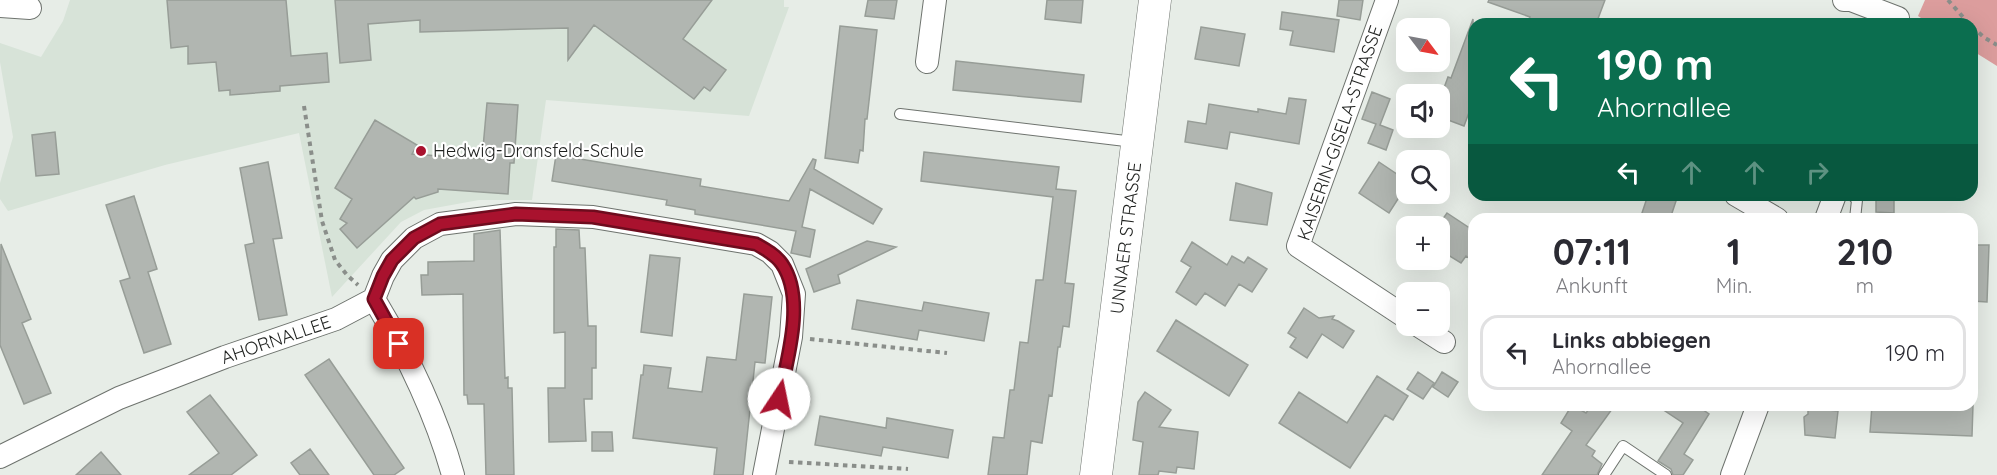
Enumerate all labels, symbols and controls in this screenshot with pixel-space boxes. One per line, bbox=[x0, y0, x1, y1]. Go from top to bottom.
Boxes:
north arrow bbox=[1396, 18, 1450, 72]
map controls bbox=[1396, 18, 1450, 336]
street label: KAISERIN-GISELA-STRASSE bbox=[1292, 22, 1387, 243]
text: 190 m bbox=[1597, 38, 1713, 91]
icon: left bbox=[1498, 42, 1576, 120]
button: sound bbox=[1396, 84, 1450, 138]
text: Ahornallee bbox=[1597, 90, 1731, 124]
place label: Hedwig-Dransfeld-Schule bbox=[433, 139, 644, 162]
marker: Hedwig-Dransfeld-Schule bbox=[414, 144, 428, 158]
button: search bbox=[1396, 150, 1450, 204]
icon: left bbox=[1612, 156, 1645, 189]
icon: ahead bbox=[1675, 156, 1708, 189]
icon: ahead bbox=[1738, 156, 1771, 189]
icon: right bbox=[1801, 156, 1834, 189]
street label: UNNAER STRASSE bbox=[1105, 161, 1146, 315]
button: + bbox=[1396, 216, 1450, 270]
text: 07:11 bbox=[1553, 229, 1631, 274]
text: 1 bbox=[1727, 229, 1741, 274]
text: 210 bbox=[1837, 229, 1893, 274]
text: Ankunft bbox=[1556, 273, 1628, 298]
text: Min. bbox=[1716, 273, 1752, 298]
text: m bbox=[1856, 273, 1874, 298]
button: − bbox=[1396, 282, 1450, 336]
street label: AHORNALLEE bbox=[218, 310, 334, 369]
pin bbox=[373, 318, 424, 369]
text: Links abbiegen bbox=[1552, 326, 1711, 354]
icon: arrive bbox=[382, 327, 415, 360]
icon: left bbox=[1501, 336, 1534, 369]
text: 190 m bbox=[1885, 339, 1945, 367]
text: Ahornallee bbox=[1552, 354, 1651, 379]
position arrow bbox=[747, 367, 811, 431]

